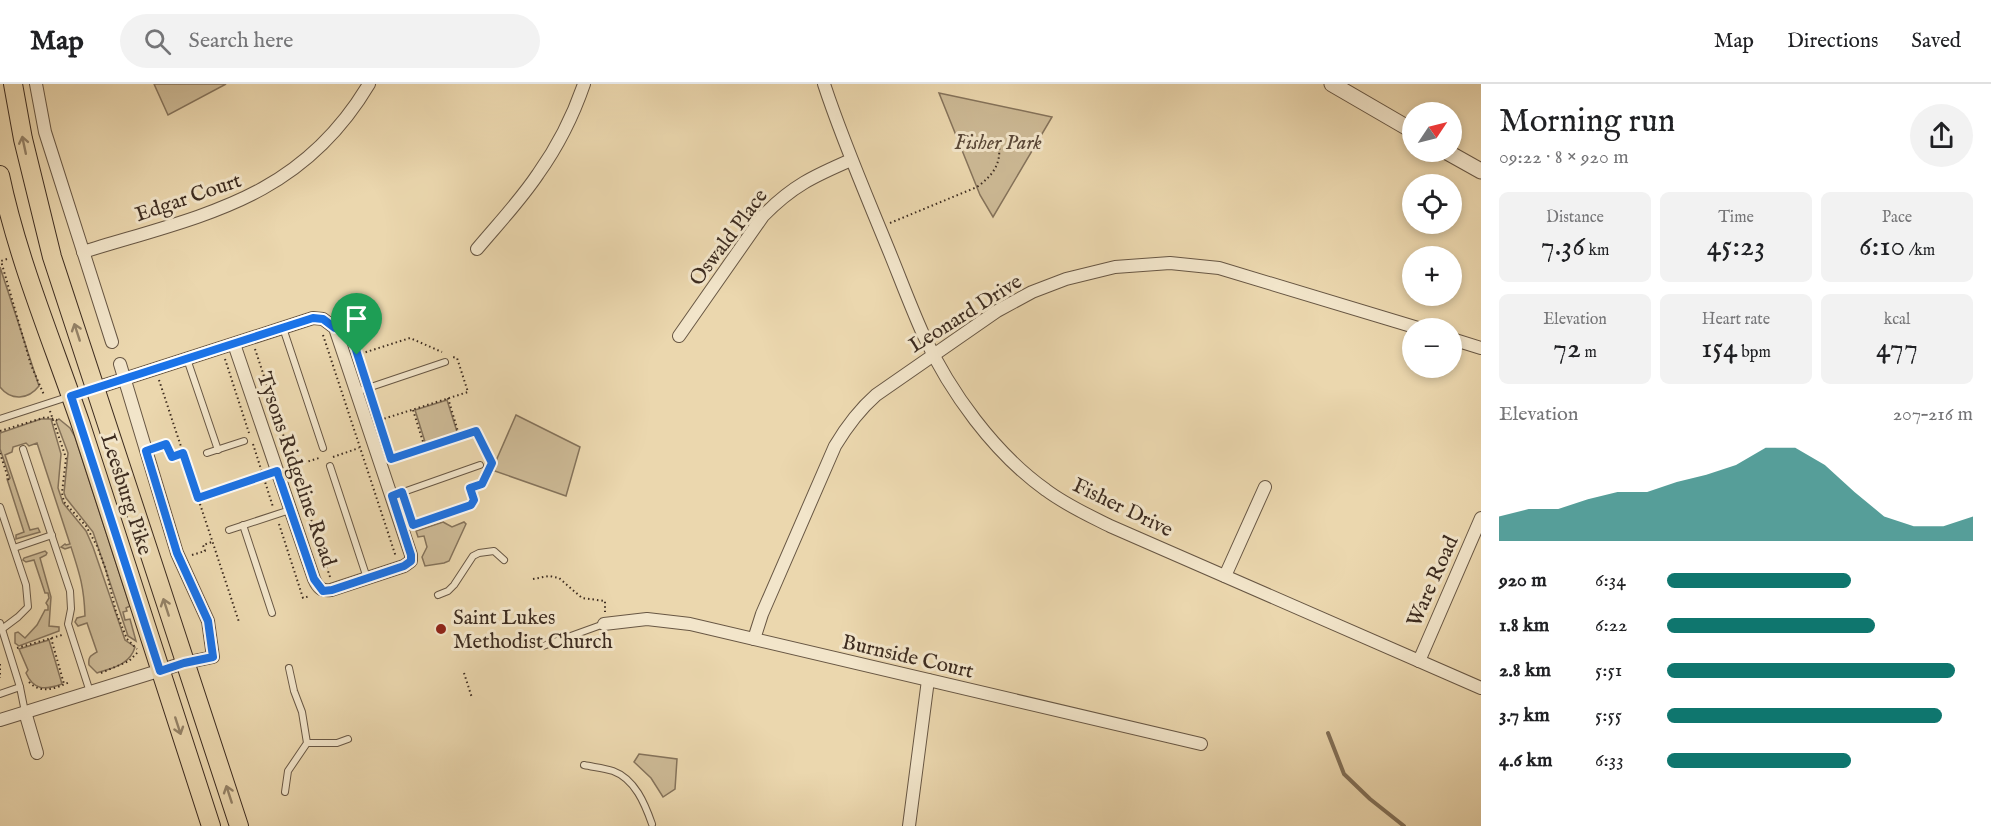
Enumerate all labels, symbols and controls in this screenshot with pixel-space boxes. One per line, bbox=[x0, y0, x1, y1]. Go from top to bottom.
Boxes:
search box bbox=[120, 14, 540, 68]
text: Map bbox=[30, 24, 84, 59]
icon: search bbox=[141, 25, 174, 58]
text: Search here bbox=[189, 27, 293, 55]
text: Map bbox=[1714, 28, 1754, 55]
text: Directions bbox=[1787, 28, 1878, 55]
text: Saved bbox=[1911, 28, 1961, 55]
text: Morning run bbox=[1499, 101, 1675, 143]
north arrow bbox=[1402, 102, 1462, 162]
map controls bbox=[1402, 102, 1462, 378]
button: share bbox=[1910, 104, 1973, 167]
park label: Fisher Park bbox=[954, 130, 1042, 157]
one-way arrow bbox=[18, 136, 30, 155]
text: 09:22 · 8 × 920 m bbox=[1499, 145, 1629, 170]
street label: Edgar Court bbox=[132, 168, 245, 229]
button: locate bbox=[1402, 174, 1462, 234]
street label: Oswald Place bbox=[684, 184, 775, 292]
text: Distance bbox=[1546, 208, 1604, 228]
text: Time bbox=[1718, 208, 1754, 228]
text: Pace bbox=[1882, 208, 1912, 228]
text: 7.36 bbox=[1541, 228, 1585, 266]
text: 45:23 bbox=[1707, 228, 1765, 266]
text: 6:10 bbox=[1859, 228, 1905, 266]
text: km bbox=[1585, 241, 1609, 261]
text: /km bbox=[1905, 241, 1935, 261]
button: + bbox=[1402, 246, 1462, 306]
street label: Leonard Drive bbox=[904, 269, 1028, 360]
pin bbox=[331, 293, 382, 355]
icon: arrive bbox=[340, 302, 373, 335]
text: Elevation bbox=[1543, 310, 1607, 330]
text: Heart rate bbox=[1702, 310, 1770, 330]
text: kcal bbox=[1884, 310, 1910, 330]
button: − bbox=[1402, 318, 1462, 378]
one-way arrow bbox=[71, 324, 82, 342]
text: 72 bbox=[1553, 330, 1581, 368]
text: 154 bbox=[1701, 330, 1738, 368]
text: 477 bbox=[1876, 330, 1918, 368]
text: m bbox=[1581, 343, 1597, 363]
text: bpm bbox=[1738, 343, 1771, 363]
street label: Tysons Ridgeline Road bbox=[250, 369, 342, 571]
text: Elevation bbox=[1499, 402, 1578, 427]
text: 207–216 m bbox=[1893, 402, 1973, 427]
street label: Leesburg Pike bbox=[93, 430, 158, 559]
street label: Fisher Drive bbox=[1068, 472, 1177, 544]
street label: Ware Road bbox=[1401, 531, 1466, 631]
text: 920 m bbox=[1499, 568, 1547, 593]
text: 6:34 bbox=[1595, 568, 1626, 593]
one-way arrow bbox=[160, 598, 171, 617]
place label: Saint Lukes Methodist Church bbox=[453, 605, 613, 656]
text: 1.8 km bbox=[1499, 613, 1549, 638]
text: 6:22 bbox=[1595, 613, 1627, 638]
marker: Saint Lukes Methodist Church bbox=[434, 622, 448, 636]
street label: Burnside Court bbox=[839, 629, 976, 686]
text: 2.8 km bbox=[1499, 658, 1551, 683]
text: 5:51 bbox=[1595, 658, 1622, 683]
text: 3.7 km bbox=[1499, 703, 1550, 728]
text: 5:55 bbox=[1595, 703, 1622, 728]
one-way arrow bbox=[174, 716, 185, 735]
text: 4.6 km bbox=[1499, 748, 1553, 773]
text: 6:33 bbox=[1595, 748, 1624, 773]
one-way arrow bbox=[222, 785, 233, 804]

